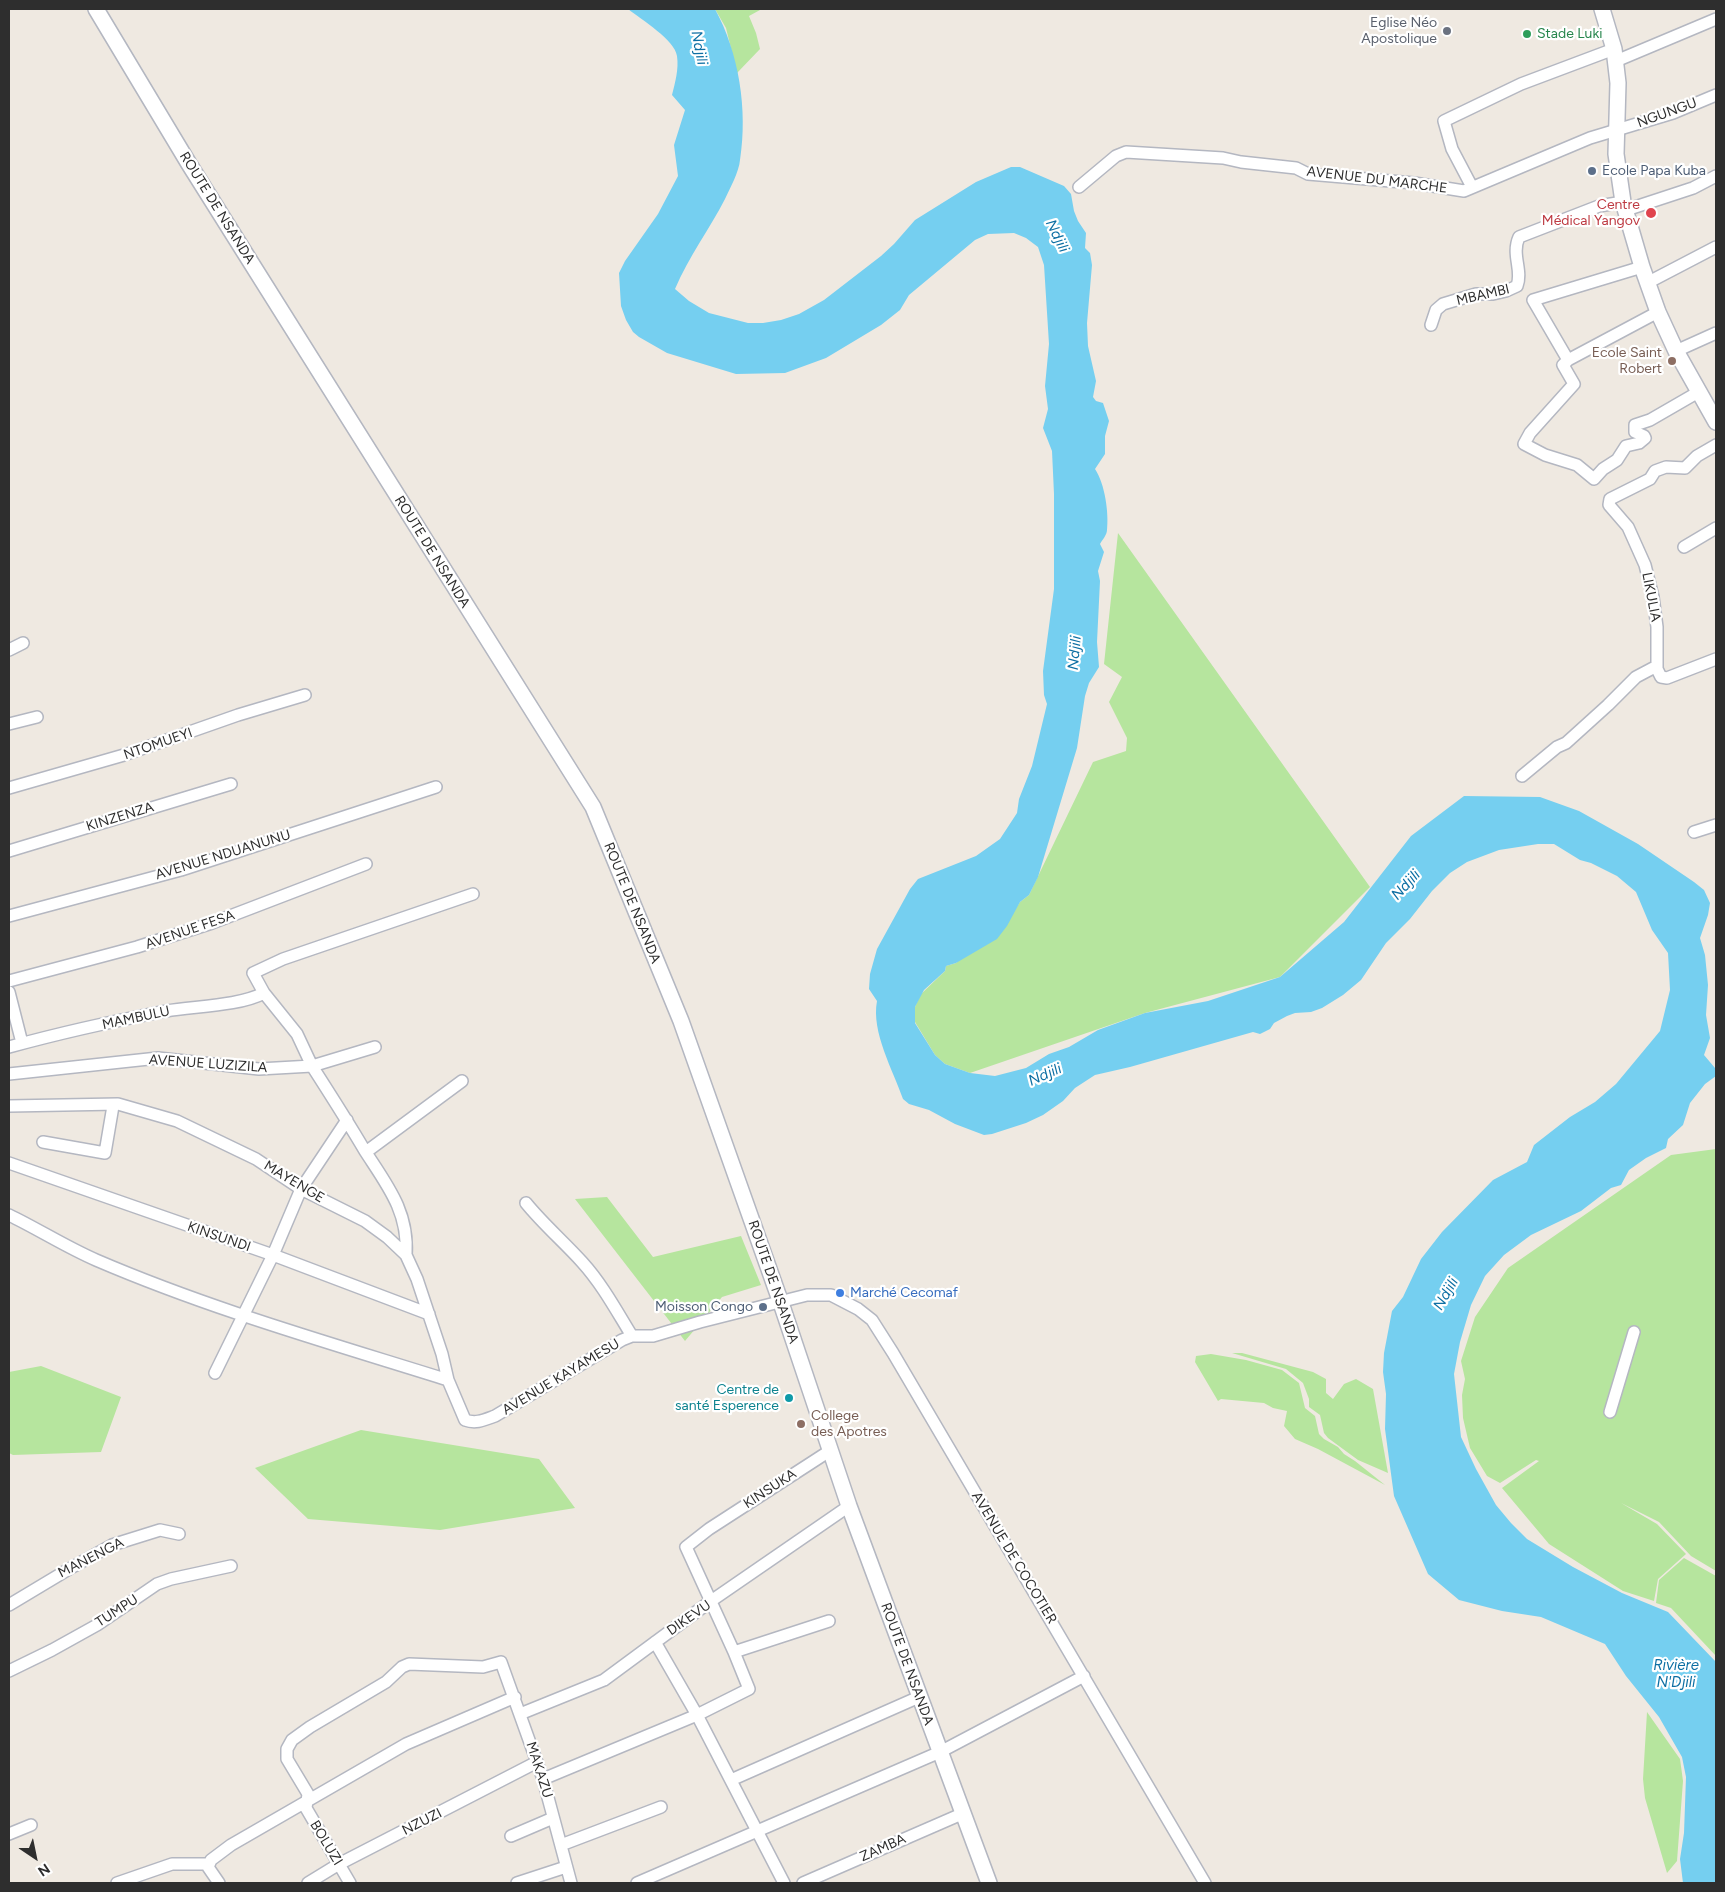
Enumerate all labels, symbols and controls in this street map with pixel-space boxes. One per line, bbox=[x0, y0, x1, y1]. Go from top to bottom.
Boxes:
place label: Eglise Néo Apostolique bbox=[1361, 15, 1437, 48]
marker: Eglise Néo Apostolique bbox=[1441, 25, 1453, 37]
place label: Stade Luki bbox=[1537, 26, 1602, 42]
marker: Stade Luki bbox=[1521, 28, 1533, 40]
water label: Ndjili bbox=[687, 29, 711, 67]
street label: NGUNGU bbox=[1635, 94, 1699, 132]
street label: ROUTE DE NSANDA bbox=[176, 149, 258, 267]
street label: AVENUE DU MARCHE bbox=[1306, 163, 1448, 197]
place label: Ecole Papa Kuba bbox=[1602, 163, 1706, 179]
marker: Ecole Papa Kuba bbox=[1586, 165, 1598, 177]
place label: Centre Médical Yangov bbox=[1542, 197, 1640, 230]
marker: Centre Médical Yangov bbox=[1644, 206, 1658, 220]
water label: Ndjili bbox=[1041, 217, 1073, 255]
street label: MBAMBI bbox=[1455, 281, 1511, 309]
place label: Ecole Saint Robert bbox=[1592, 345, 1662, 378]
marker: Ecole Saint Robert bbox=[1666, 355, 1678, 367]
street label: ROUTE DE NSANDA bbox=[391, 493, 473, 611]
street label: LIKULIA bbox=[1638, 571, 1664, 623]
water label: Ndjili bbox=[1065, 635, 1085, 671]
street label: NTOMUEYI bbox=[121, 724, 195, 764]
street label: KINZENZA bbox=[84, 799, 156, 835]
street label: AVENUE NDUANUNU bbox=[153, 826, 293, 884]
street label: ROUTE DE NSANDA bbox=[600, 840, 664, 966]
water label: Ndjili bbox=[1388, 866, 1424, 904]
street label: AVENUE FESA bbox=[143, 907, 237, 953]
street label: MAMBULU bbox=[101, 1003, 171, 1033]
street label: AVENUE LUZIZILA bbox=[148, 1051, 268, 1077]
water label: Ndjili bbox=[1026, 1060, 1064, 1090]
street label: MAYENGE bbox=[261, 1157, 327, 1207]
street label: KINSUNDI bbox=[185, 1218, 253, 1256]
street label: ROUTE DE NSANDA bbox=[744, 1218, 802, 1346]
water label: Ndjili bbox=[1430, 1275, 1462, 1313]
place label: Marché Cecomaf bbox=[850, 1285, 958, 1301]
marker: Marché Cecomaf bbox=[834, 1287, 846, 1299]
place label: Moisson Congo bbox=[655, 1299, 753, 1315]
marker: Moisson Congo bbox=[757, 1301, 769, 1313]
street label: AVENUE KAYAMESU bbox=[499, 1335, 623, 1419]
place label: Centre de santé Esperence bbox=[675, 1382, 779, 1414]
marker: Centre de santé Esperence bbox=[783, 1392, 795, 1404]
place label: College des Apotres bbox=[811, 1408, 887, 1440]
marker: College des Apotres bbox=[795, 1418, 807, 1430]
street label: KINSUKA bbox=[740, 1466, 800, 1512]
street label: AVENUE DE COCOTIER bbox=[968, 1489, 1060, 1627]
street label: MANENGA bbox=[55, 1534, 127, 1582]
street label: TUMPU bbox=[93, 1591, 141, 1631]
street label: DIKEVU bbox=[664, 1597, 714, 1639]
street label: ROUTE DE NSANDA bbox=[877, 1600, 937, 1728]
water label: Rivière N'Djili bbox=[1653, 1657, 1699, 1692]
street label: MAKAZU bbox=[522, 1740, 556, 1800]
street label: NZUZI bbox=[399, 1805, 445, 1839]
street label: BOLUZI bbox=[306, 1818, 346, 1868]
street label: ZAMBA bbox=[858, 1830, 908, 1866]
north arrow bbox=[10, 1832, 60, 1882]
text: N bbox=[34, 1860, 53, 1880]

